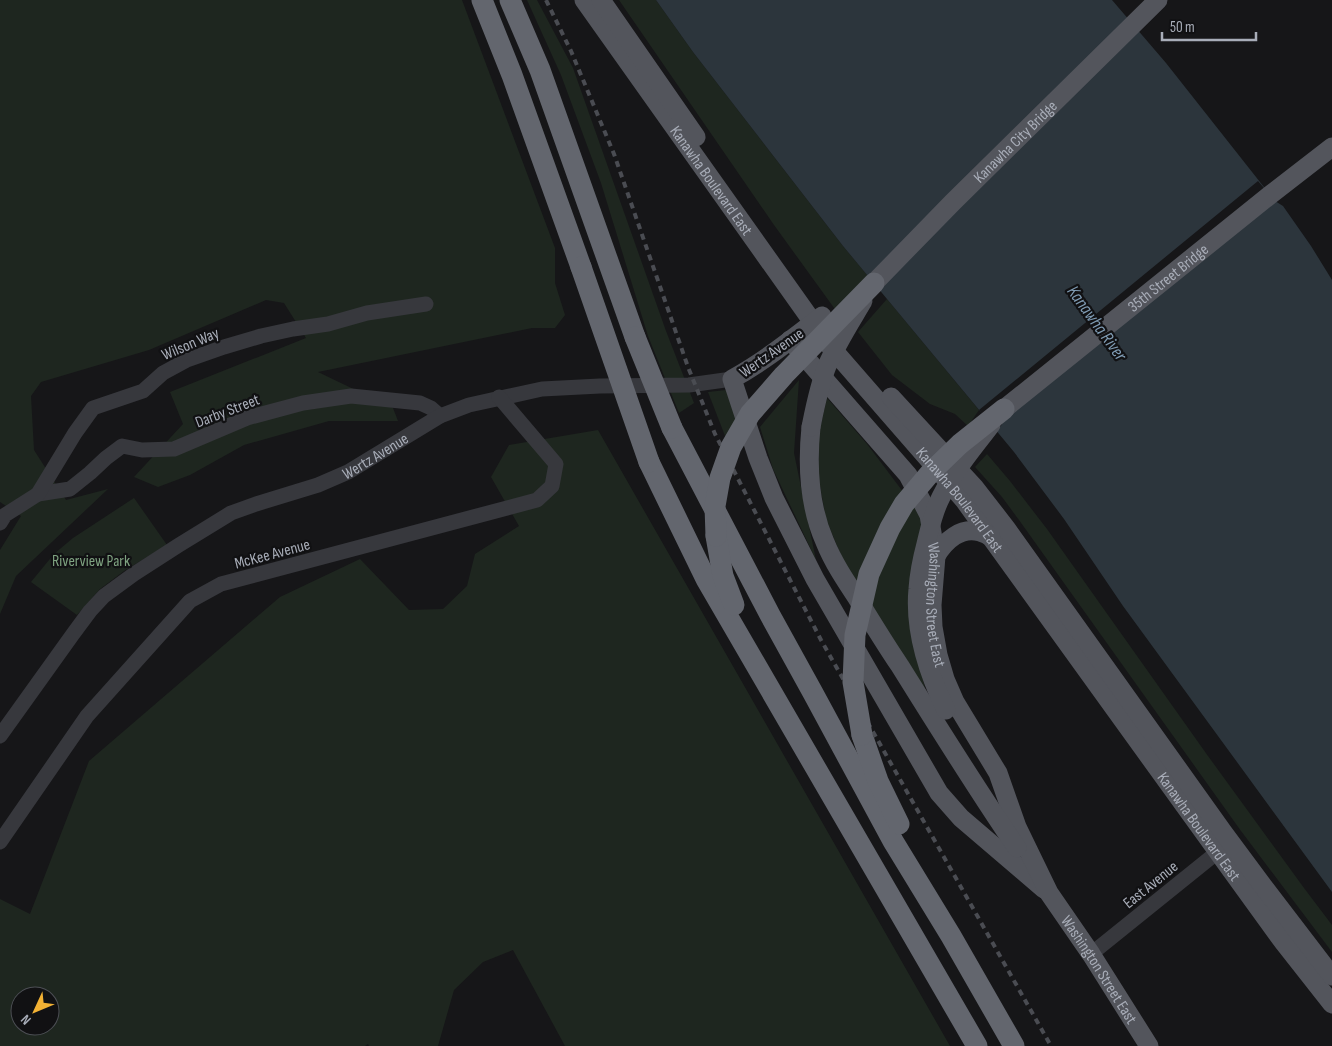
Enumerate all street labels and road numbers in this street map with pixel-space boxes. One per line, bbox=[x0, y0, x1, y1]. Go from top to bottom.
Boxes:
street label: Kanawha City Bridge bbox=[970, 97, 1062, 187]
street label: Kanawha Boulevard East bbox=[666, 123, 756, 239]
street label: 35th Street Bridge bbox=[1124, 240, 1213, 317]
street label: Wilson Way bbox=[159, 324, 222, 365]
street label: Wertz Avenue bbox=[736, 324, 808, 382]
street label: Darby Street bbox=[193, 390, 263, 432]
street label: Wertz Avenue bbox=[340, 430, 412, 484]
street label: Kanawha Boulevard East bbox=[911, 444, 1007, 557]
street label: McKee Avenue bbox=[233, 535, 312, 574]
street label: Washington Street East bbox=[921, 541, 949, 670]
street label: Kanawha Boulevard East bbox=[1153, 769, 1244, 885]
street label: East Avenue bbox=[1120, 857, 1182, 913]
street label: Washington Street East bbox=[1056, 912, 1141, 1028]

